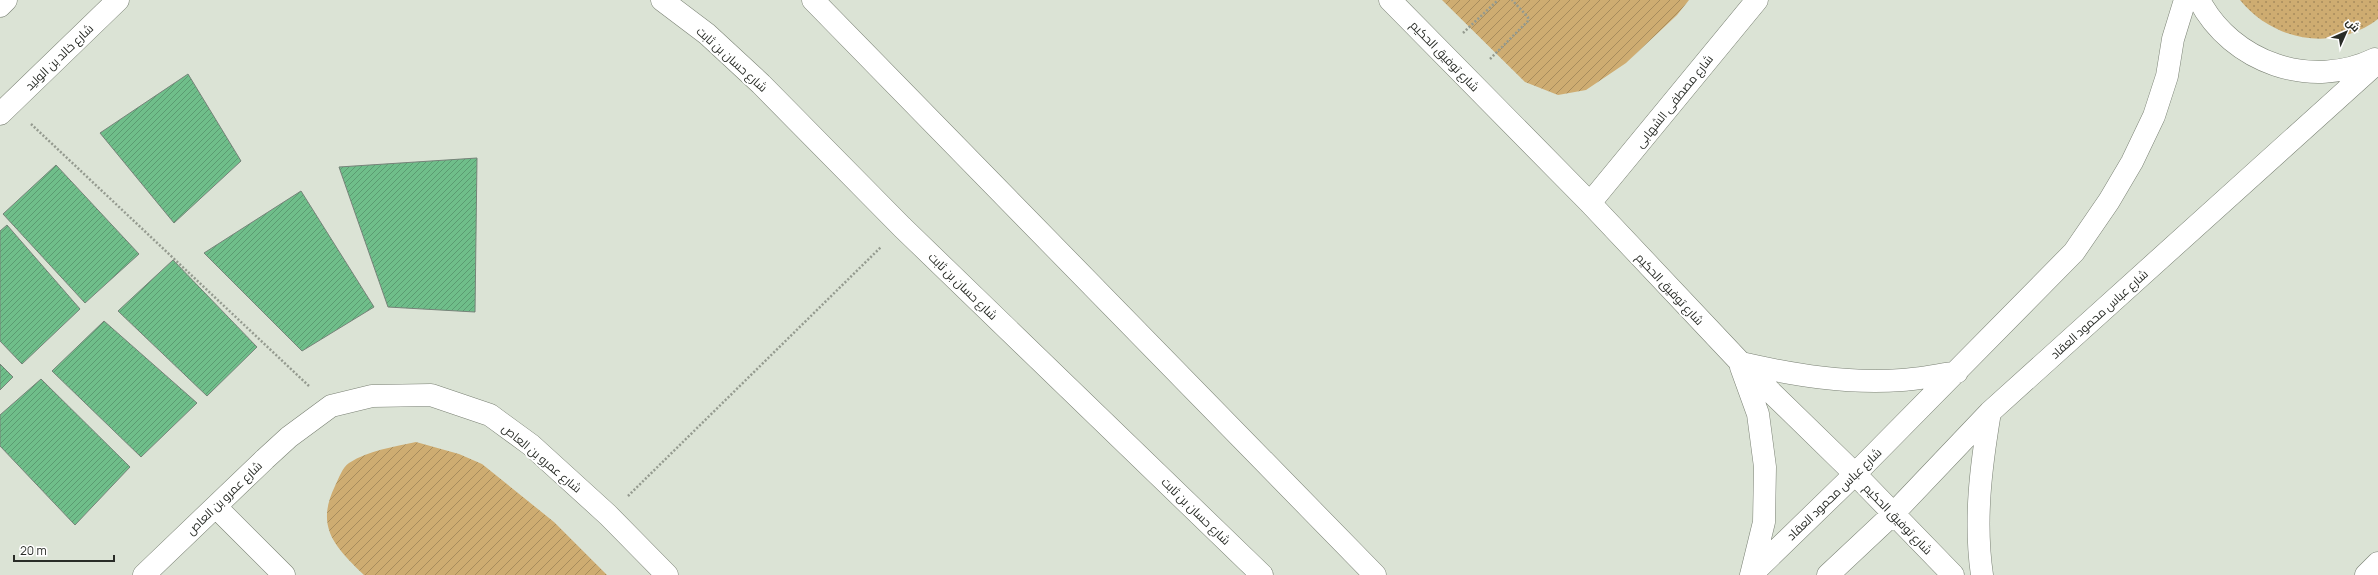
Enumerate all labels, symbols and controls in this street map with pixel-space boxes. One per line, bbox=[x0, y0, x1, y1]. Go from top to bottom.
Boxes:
north arrow bbox=[2326, 12, 2366, 52]
text: ش bbox=[2343, 14, 2364, 35]
street label: شارع توفيق الحكيم bbox=[1407, 17, 1483, 95]
street label: شارع خالد بن الوليد bbox=[21, 20, 97, 94]
street label: شارع حسان بن ثابت bbox=[693, 22, 771, 96]
street label: شارع مصطفى الشهابى bbox=[1631, 51, 1717, 151]
street label: شارع حسان بن ثابت bbox=[925, 249, 1001, 324]
street label: شارع توفيق الحكيم bbox=[1632, 249, 1708, 329]
street label: شارع عباس محمود العقاد bbox=[2046, 265, 2152, 363]
street label: شارع عمرو بن العاص bbox=[498, 420, 586, 496]
street label: شارع عباس محمود العقاد bbox=[1783, 444, 1885, 544]
street label: شارع عمرو بن العاص bbox=[182, 457, 266, 539]
street label: شارع حسان بن ثابت bbox=[1158, 474, 1234, 549]
street label: شارع توفيق الحكيم bbox=[1860, 480, 1936, 558]
scale bar bbox=[14, 537, 114, 563]
text: 20 m bbox=[20, 542, 47, 559]

